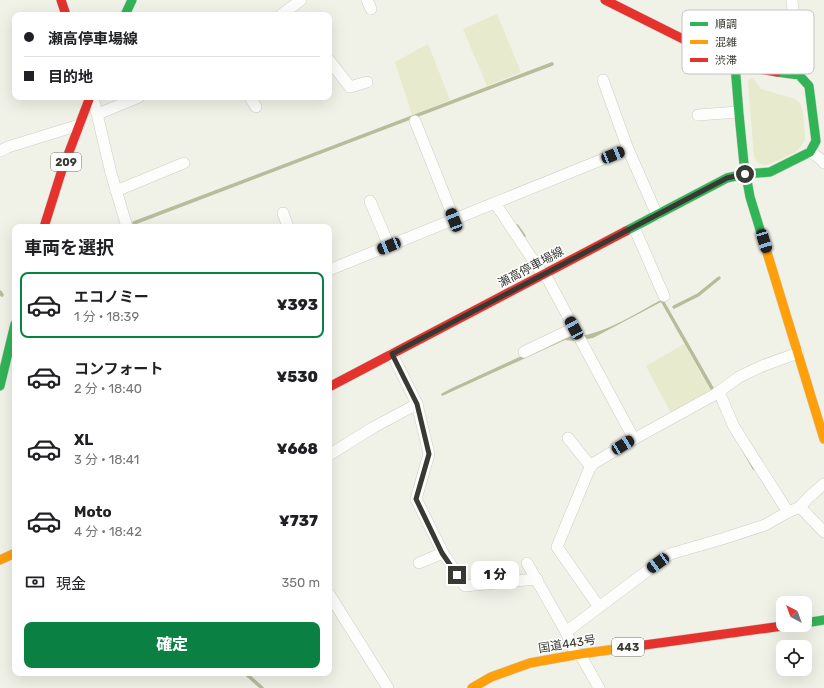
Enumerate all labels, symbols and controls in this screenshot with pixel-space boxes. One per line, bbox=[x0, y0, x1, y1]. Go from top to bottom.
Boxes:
legend bbox=[682, 10, 814, 74]
text: 順調 bbox=[715, 18, 737, 31]
text: 瀬高停車場線 bbox=[48, 30, 138, 48]
text: 混雑 bbox=[715, 36, 737, 49]
text: 渋滞 bbox=[715, 54, 737, 67]
text: 目的地 bbox=[48, 68, 93, 86]
car bbox=[600, 145, 626, 165]
road number: 209 bbox=[51, 153, 81, 171]
route start bbox=[736, 165, 754, 183]
car bbox=[444, 207, 464, 233]
car bbox=[755, 228, 773, 254]
car bbox=[376, 236, 402, 256]
text: 車両を選択 bbox=[24, 237, 114, 259]
street label: 瀬高停車場線 bbox=[496, 244, 566, 290]
icon: car bbox=[26, 287, 62, 323]
text: エコノミー bbox=[74, 288, 149, 306]
text: ¥393 bbox=[277, 296, 318, 314]
text: 1 分 · 18:39 bbox=[74, 309, 139, 324]
car bbox=[563, 315, 585, 341]
icon: car bbox=[26, 359, 62, 395]
text: コンフォート bbox=[74, 360, 164, 378]
text: ¥530 bbox=[276, 368, 318, 386]
text: 2 分 · 18:40 bbox=[74, 381, 142, 396]
icon: car bbox=[26, 431, 62, 467]
text: XL bbox=[74, 431, 93, 449]
car bbox=[610, 434, 636, 456]
text: ¥668 bbox=[277, 440, 318, 458]
text: 3 分 · 18:41 bbox=[74, 452, 139, 467]
icon: car bbox=[26, 503, 62, 539]
text: Moto bbox=[74, 503, 112, 521]
text: ¥737 bbox=[279, 512, 318, 530]
text: 4 分 · 18:42 bbox=[74, 524, 142, 539]
car bbox=[645, 551, 671, 575]
callout: 1 分 bbox=[471, 561, 519, 589]
route end bbox=[448, 566, 466, 584]
text: 1 分 bbox=[484, 567, 506, 582]
icon: cash bbox=[24, 571, 46, 593]
text: 現金 bbox=[56, 575, 86, 593]
text: 350 m bbox=[281, 575, 320, 590]
north arrow bbox=[776, 596, 812, 632]
map controls bbox=[776, 596, 812, 676]
button: 確定 bbox=[24, 622, 320, 668]
street label: 国道443号 bbox=[537, 633, 597, 655]
road number: 443 bbox=[612, 638, 644, 656]
button: locate bbox=[776, 640, 812, 676]

